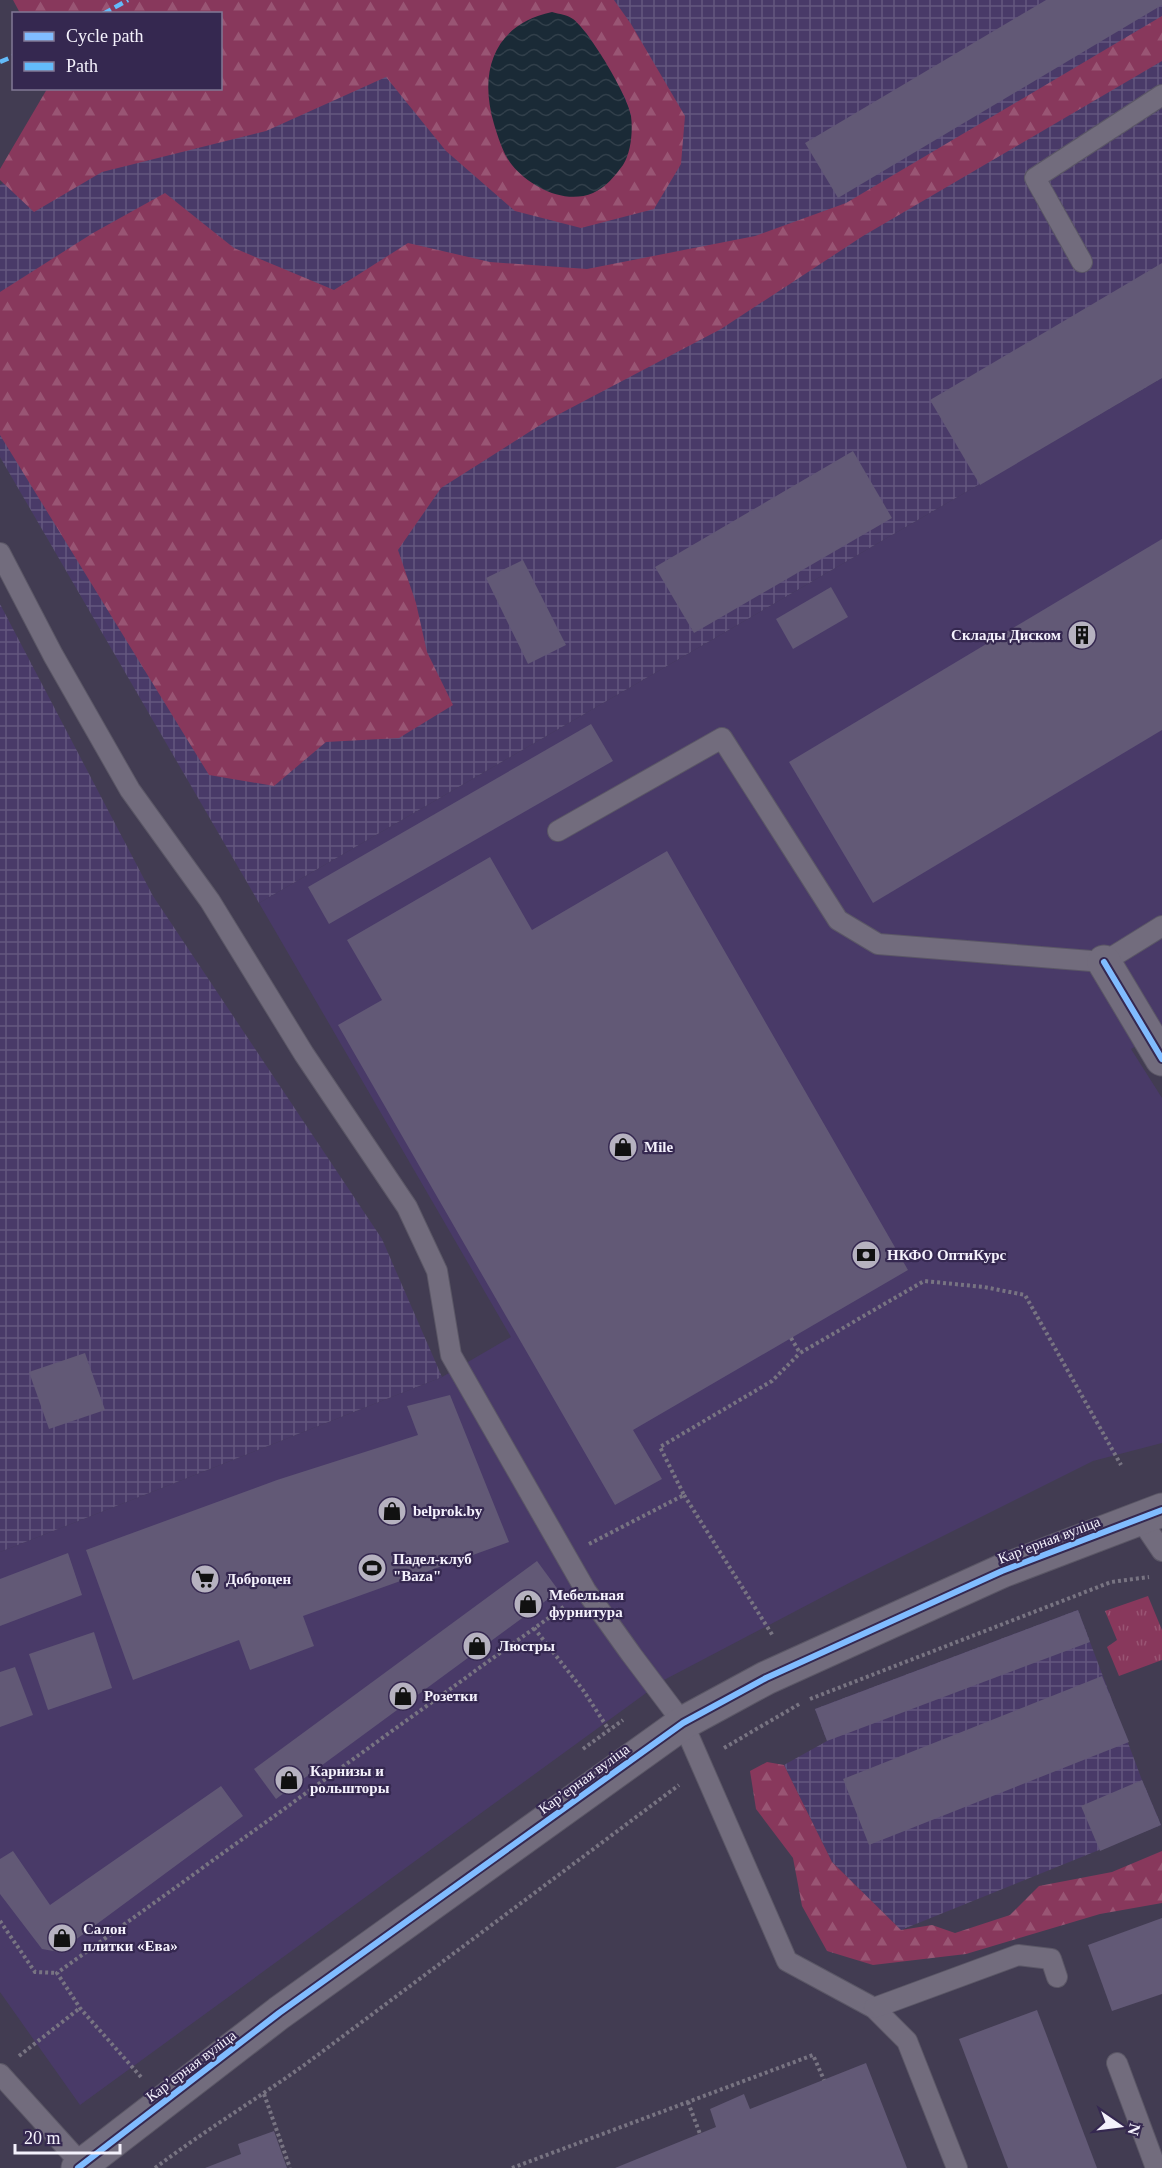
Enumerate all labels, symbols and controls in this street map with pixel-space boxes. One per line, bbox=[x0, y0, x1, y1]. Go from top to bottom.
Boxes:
legend bbox=[12, 12, 222, 90]
text: Cycle path bbox=[66, 26, 143, 46]
text: Path bbox=[66, 56, 98, 76]
building icon: Склады Диском bbox=[1066, 619, 1098, 651]
place label: Склады Диском bbox=[951, 627, 1061, 643]
shop icon: Mile bbox=[607, 1131, 639, 1163]
place label: Mile bbox=[644, 1139, 673, 1155]
bank icon: НКФО ОптиКурс bbox=[850, 1239, 882, 1271]
place label: НКФО ОптиКурс bbox=[887, 1247, 1007, 1263]
shop icon: belprok.by bbox=[376, 1495, 408, 1527]
place label: belprok.by bbox=[413, 1503, 483, 1519]
street label: Карʼерная вуліца bbox=[996, 1513, 1103, 1567]
place label: Падел-клуб "Baza" bbox=[393, 1551, 472, 1584]
sports icon: Падел-клуб "Baza" bbox=[356, 1552, 388, 1584]
supermarket icon: Доброцен bbox=[189, 1563, 221, 1595]
place label: Доброцен bbox=[226, 1571, 291, 1587]
place label: Мебельная фурнитура bbox=[549, 1587, 624, 1620]
shop icon: Мебельная фурнитура bbox=[512, 1588, 544, 1620]
shop icon: Люстры bbox=[461, 1630, 493, 1662]
place label: Люстры bbox=[498, 1638, 555, 1654]
shop icon: Розетки bbox=[387, 1680, 419, 1712]
place label: Розетки bbox=[424, 1688, 478, 1704]
street label: Карʼерная вуліца bbox=[536, 1741, 633, 1817]
place label: Карнизы и рольшторы bbox=[310, 1763, 390, 1796]
shop icon: Карнизы и рольшторы bbox=[273, 1764, 305, 1796]
place label: Салон плитки «Ева» bbox=[83, 1921, 178, 1954]
shop icon: Салон плитки «Ева» bbox=[46, 1922, 78, 1954]
street label: Карʼерная вуліца bbox=[143, 2027, 239, 2105]
north arrow bbox=[1090, 2096, 1150, 2156]
scale bar bbox=[15, 2117, 120, 2155]
text: N bbox=[1124, 2122, 1144, 2138]
text: 20 m bbox=[24, 2128, 61, 2148]

